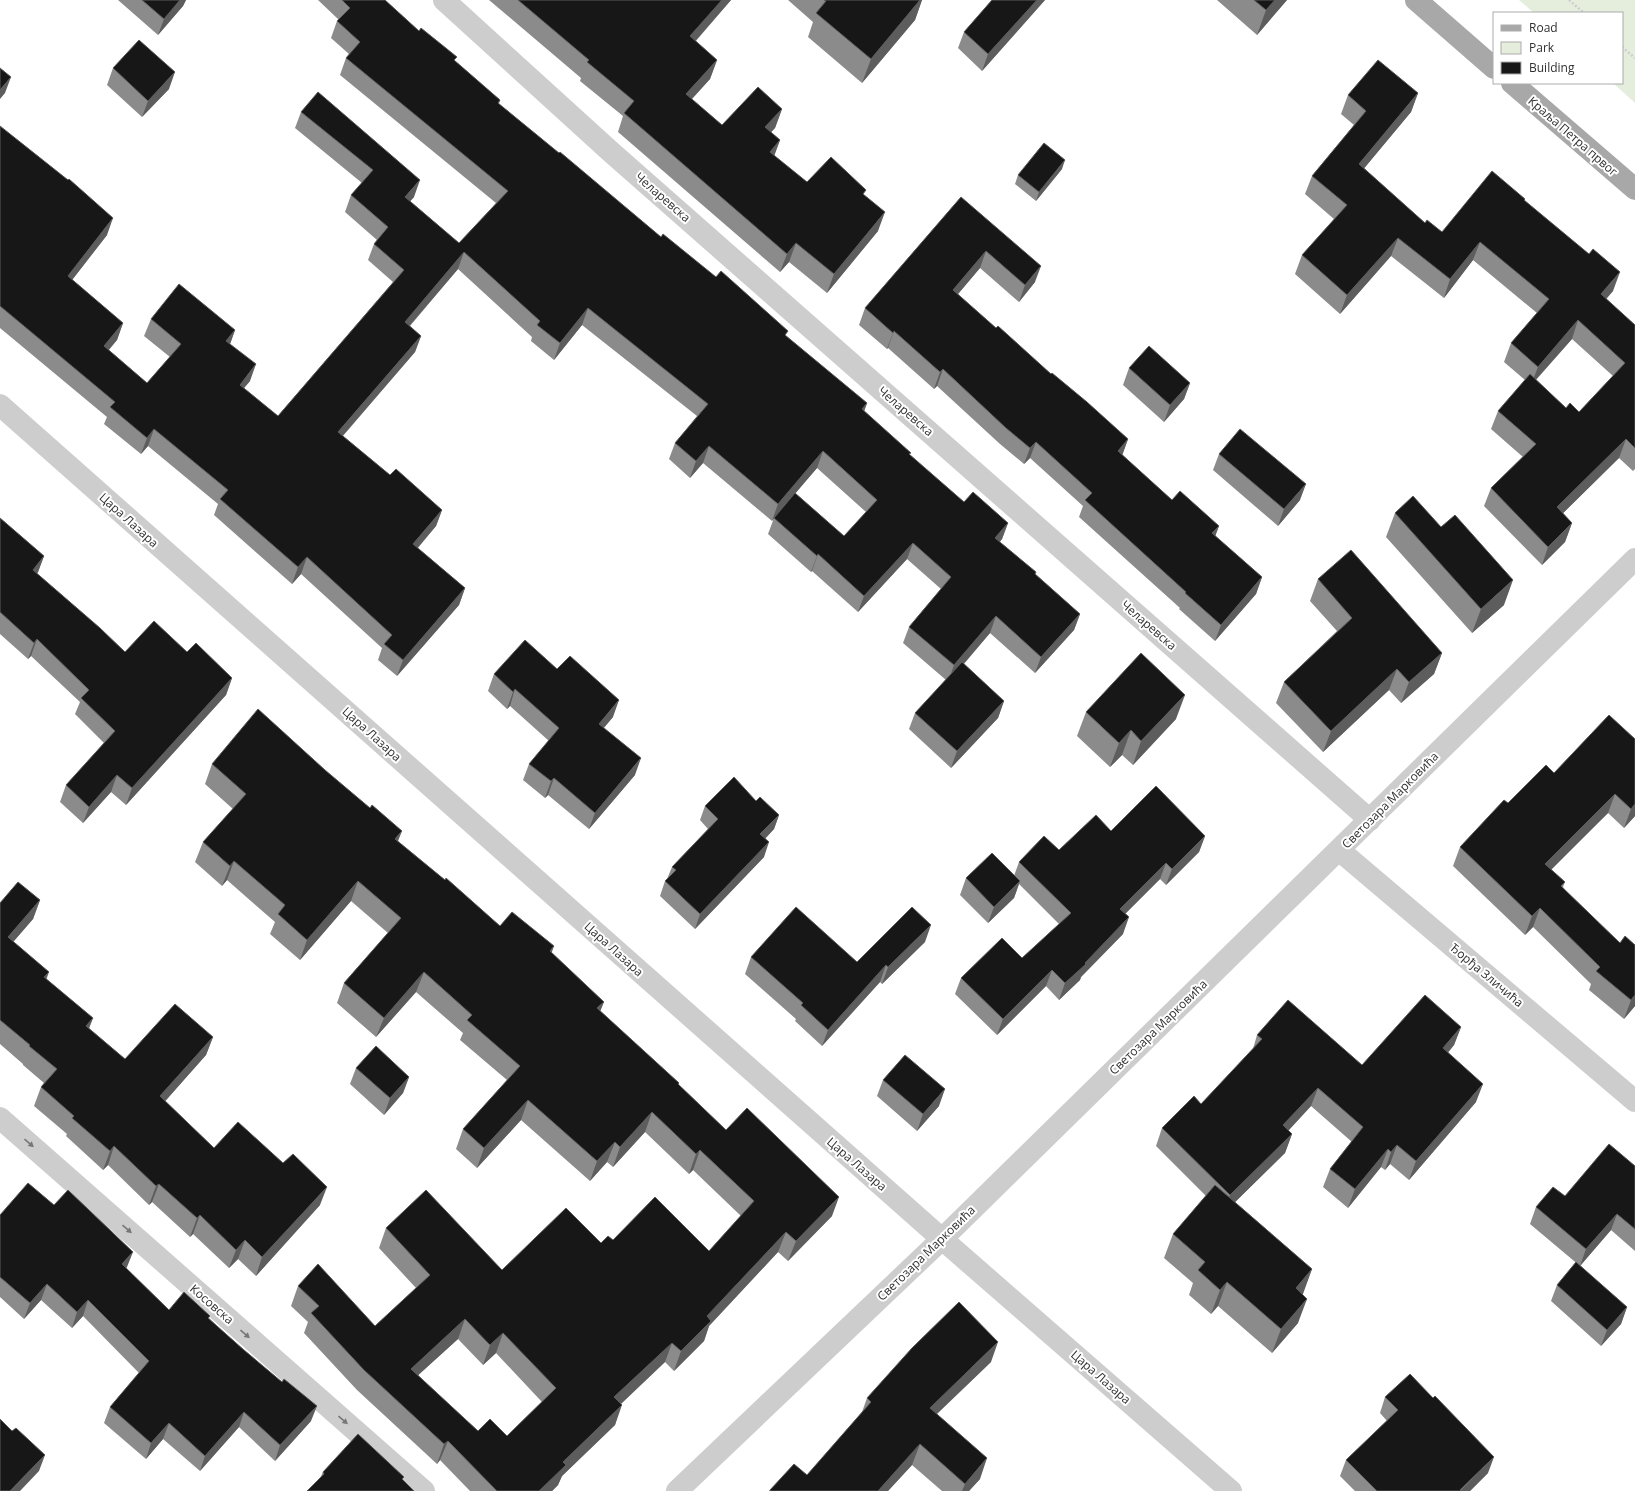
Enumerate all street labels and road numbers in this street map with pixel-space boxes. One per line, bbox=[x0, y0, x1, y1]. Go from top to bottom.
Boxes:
street label: Краља Петра првог bbox=[1525, 92, 1621, 180]
street label: Челаревска bbox=[632, 168, 694, 226]
street label: Челаревска bbox=[875, 382, 937, 440]
street label: Цара Лазара bbox=[96, 489, 162, 551]
street label: Челаревска bbox=[1118, 596, 1180, 654]
street label: Цара Лазара bbox=[339, 703, 405, 765]
street label: Светозара Марковића bbox=[1338, 748, 1442, 852]
street label: Цара Лазара bbox=[581, 918, 647, 980]
street label: Ђорђа Зличића bbox=[1447, 939, 1527, 1011]
street label: Светозара Марковића bbox=[1105, 976, 1211, 1078]
street label: Цара Лазара bbox=[823, 1133, 891, 1195]
street label: Светозара Марковића bbox=[873, 1202, 979, 1304]
street label: Косовска bbox=[186, 1280, 238, 1328]
street label: Цара Лазара bbox=[1067, 1346, 1135, 1408]

